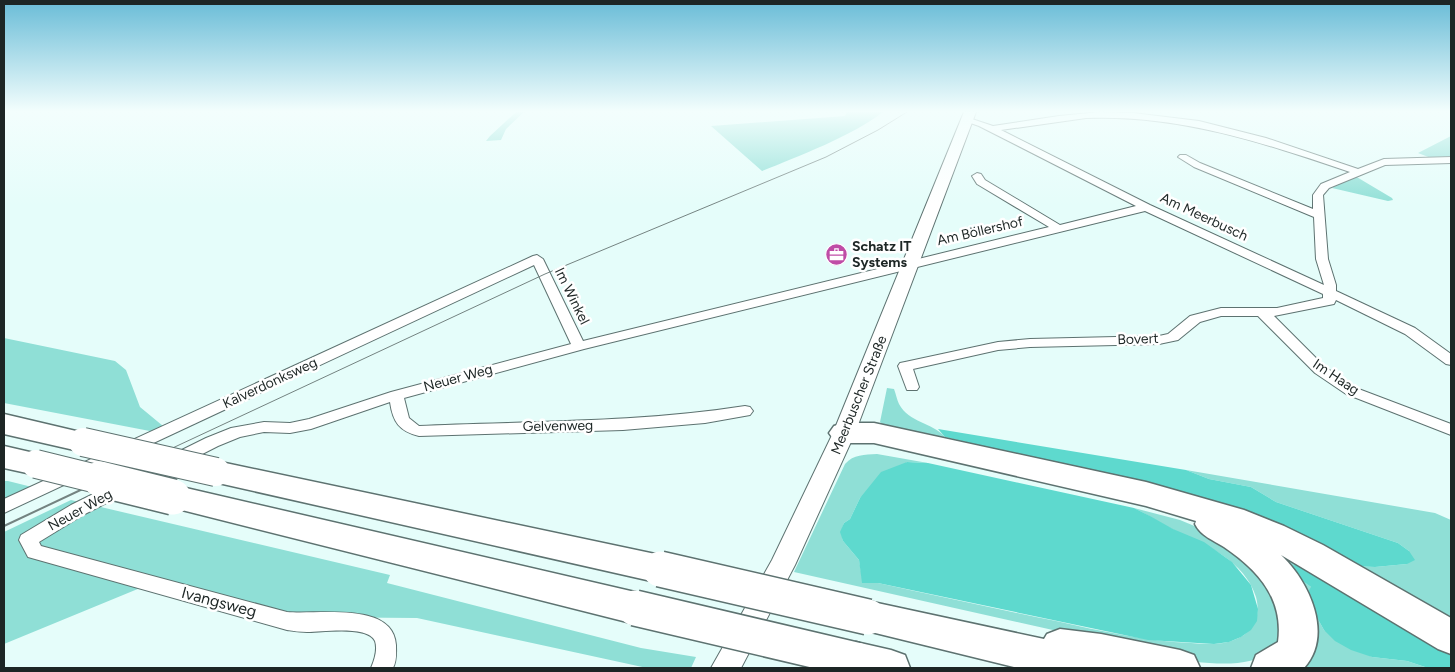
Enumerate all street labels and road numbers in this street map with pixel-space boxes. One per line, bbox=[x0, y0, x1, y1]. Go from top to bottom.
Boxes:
street label: Am Meerbusch bbox=[1158, 189, 1251, 245]
street label: Am Böllershof bbox=[935, 213, 1025, 249]
street label: Im Winkel bbox=[551, 265, 593, 327]
street label: Bovert bbox=[1117, 330, 1159, 348]
street label: Meerbuscher Straße bbox=[827, 333, 891, 457]
street label: Kalverdonksweg bbox=[220, 354, 320, 412]
street label: Im Haag bbox=[1310, 355, 1362, 399]
street label: Neuer Weg bbox=[422, 361, 494, 395]
street label: Gelvenweg bbox=[523, 417, 593, 435]
street label: Neuer Weg bbox=[45, 485, 115, 535]
street label: Ivangsweg bbox=[179, 583, 259, 621]

